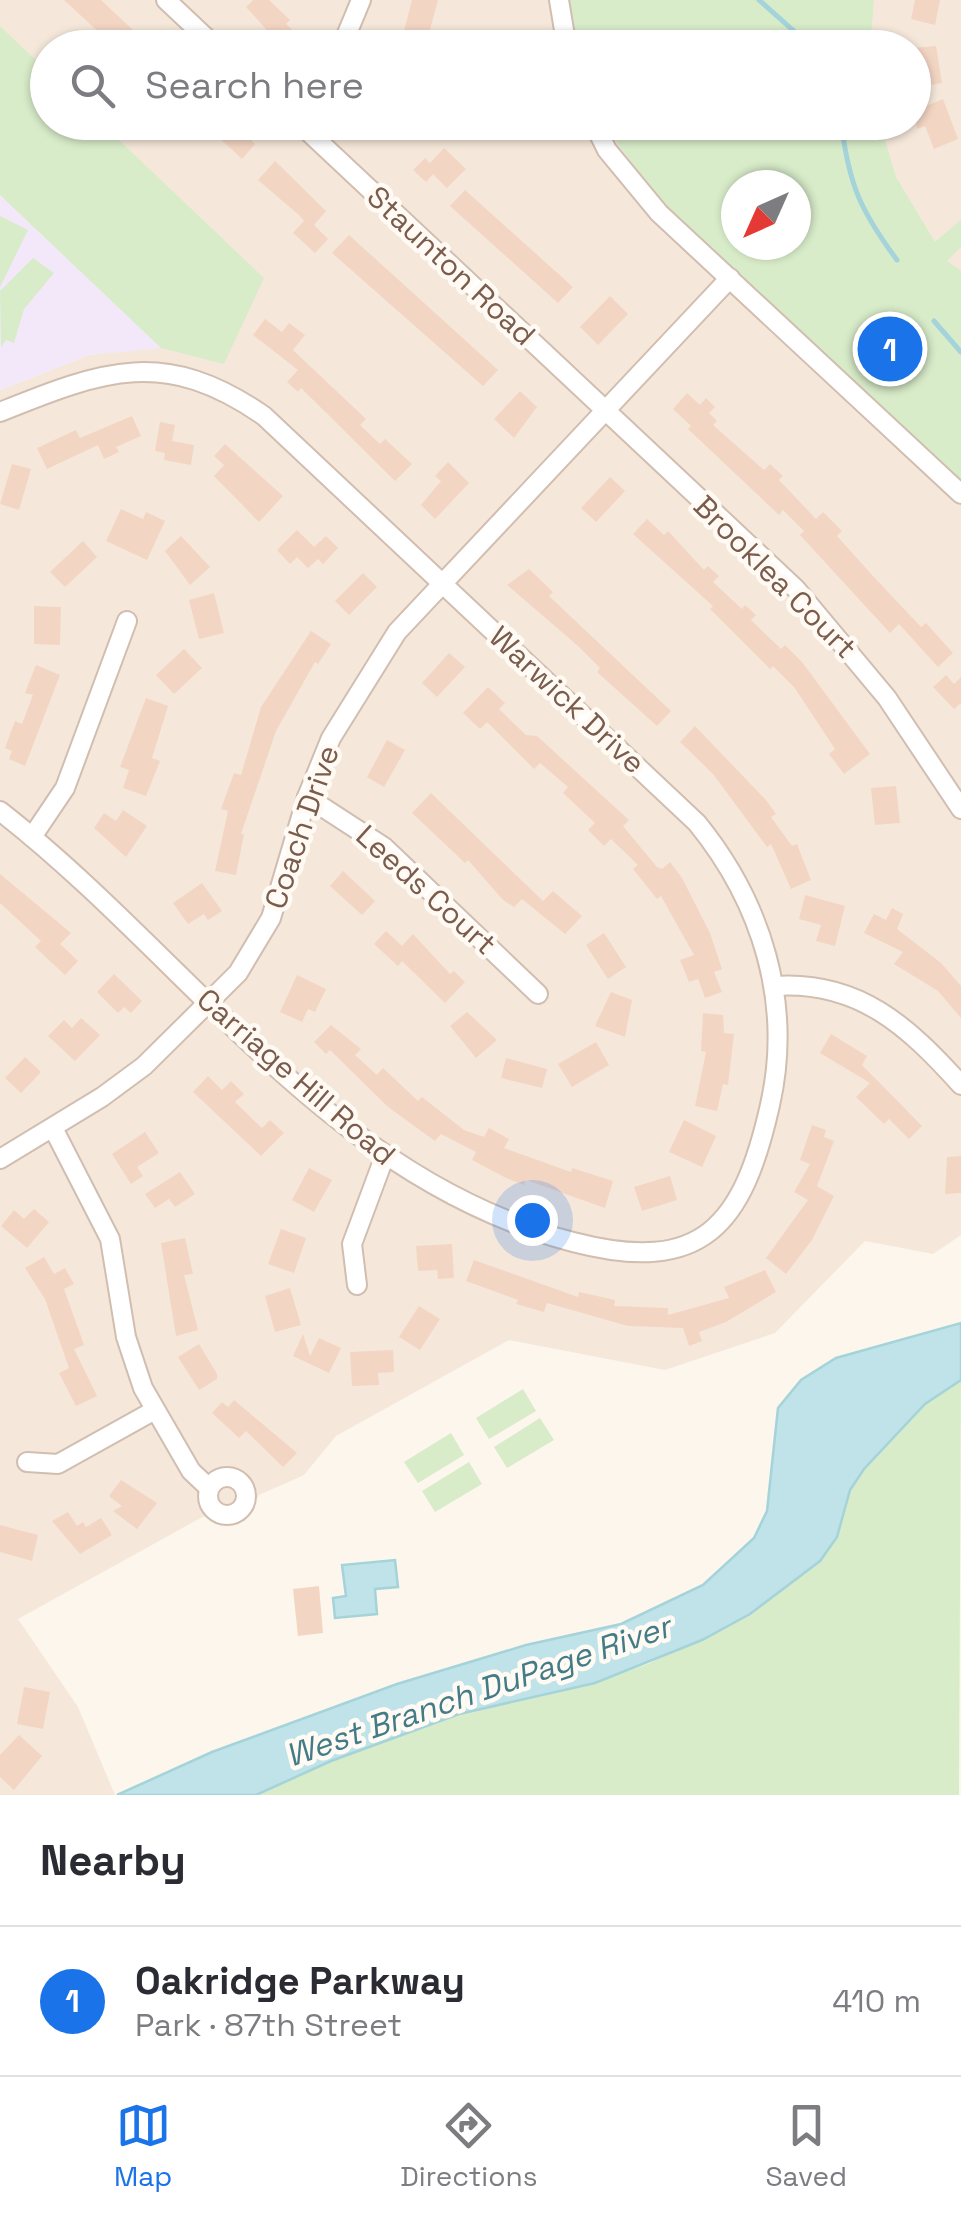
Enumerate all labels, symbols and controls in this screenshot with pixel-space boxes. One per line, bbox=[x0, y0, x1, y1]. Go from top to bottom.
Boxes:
search box bbox=[30, 30, 931, 140]
icon: search bbox=[65, 58, 120, 113]
text: Search here bbox=[145, 61, 364, 109]
north arrow bbox=[721, 170, 811, 260]
street label: Staunton Road bbox=[359, 177, 544, 354]
pin: 1 bbox=[858, 312, 922, 386]
street label: Brooklea Court bbox=[685, 487, 865, 667]
street label: Warwick Drive bbox=[481, 617, 654, 782]
street label: Coach Drive bbox=[255, 740, 348, 914]
street label: Leeds Court bbox=[348, 816, 505, 963]
street label: Carriage Hill Road bbox=[189, 980, 404, 1174]
your location bbox=[507, 1195, 558, 1246]
water label: West Branch DuPage River bbox=[280, 1605, 679, 1776]
text: Nearby bbox=[40, 1834, 186, 1887]
text: Oakridge Parkway bbox=[135, 1957, 465, 2005]
text: 1 bbox=[65, 1981, 80, 2021]
text: 410 m bbox=[832, 1981, 921, 2021]
text: Park · 87th Street bbox=[135, 2005, 402, 2045]
tab: Map bbox=[114, 2098, 172, 2194]
tab: Directions bbox=[400, 2098, 537, 2194]
tab: Saved bbox=[765, 2098, 847, 2194]

